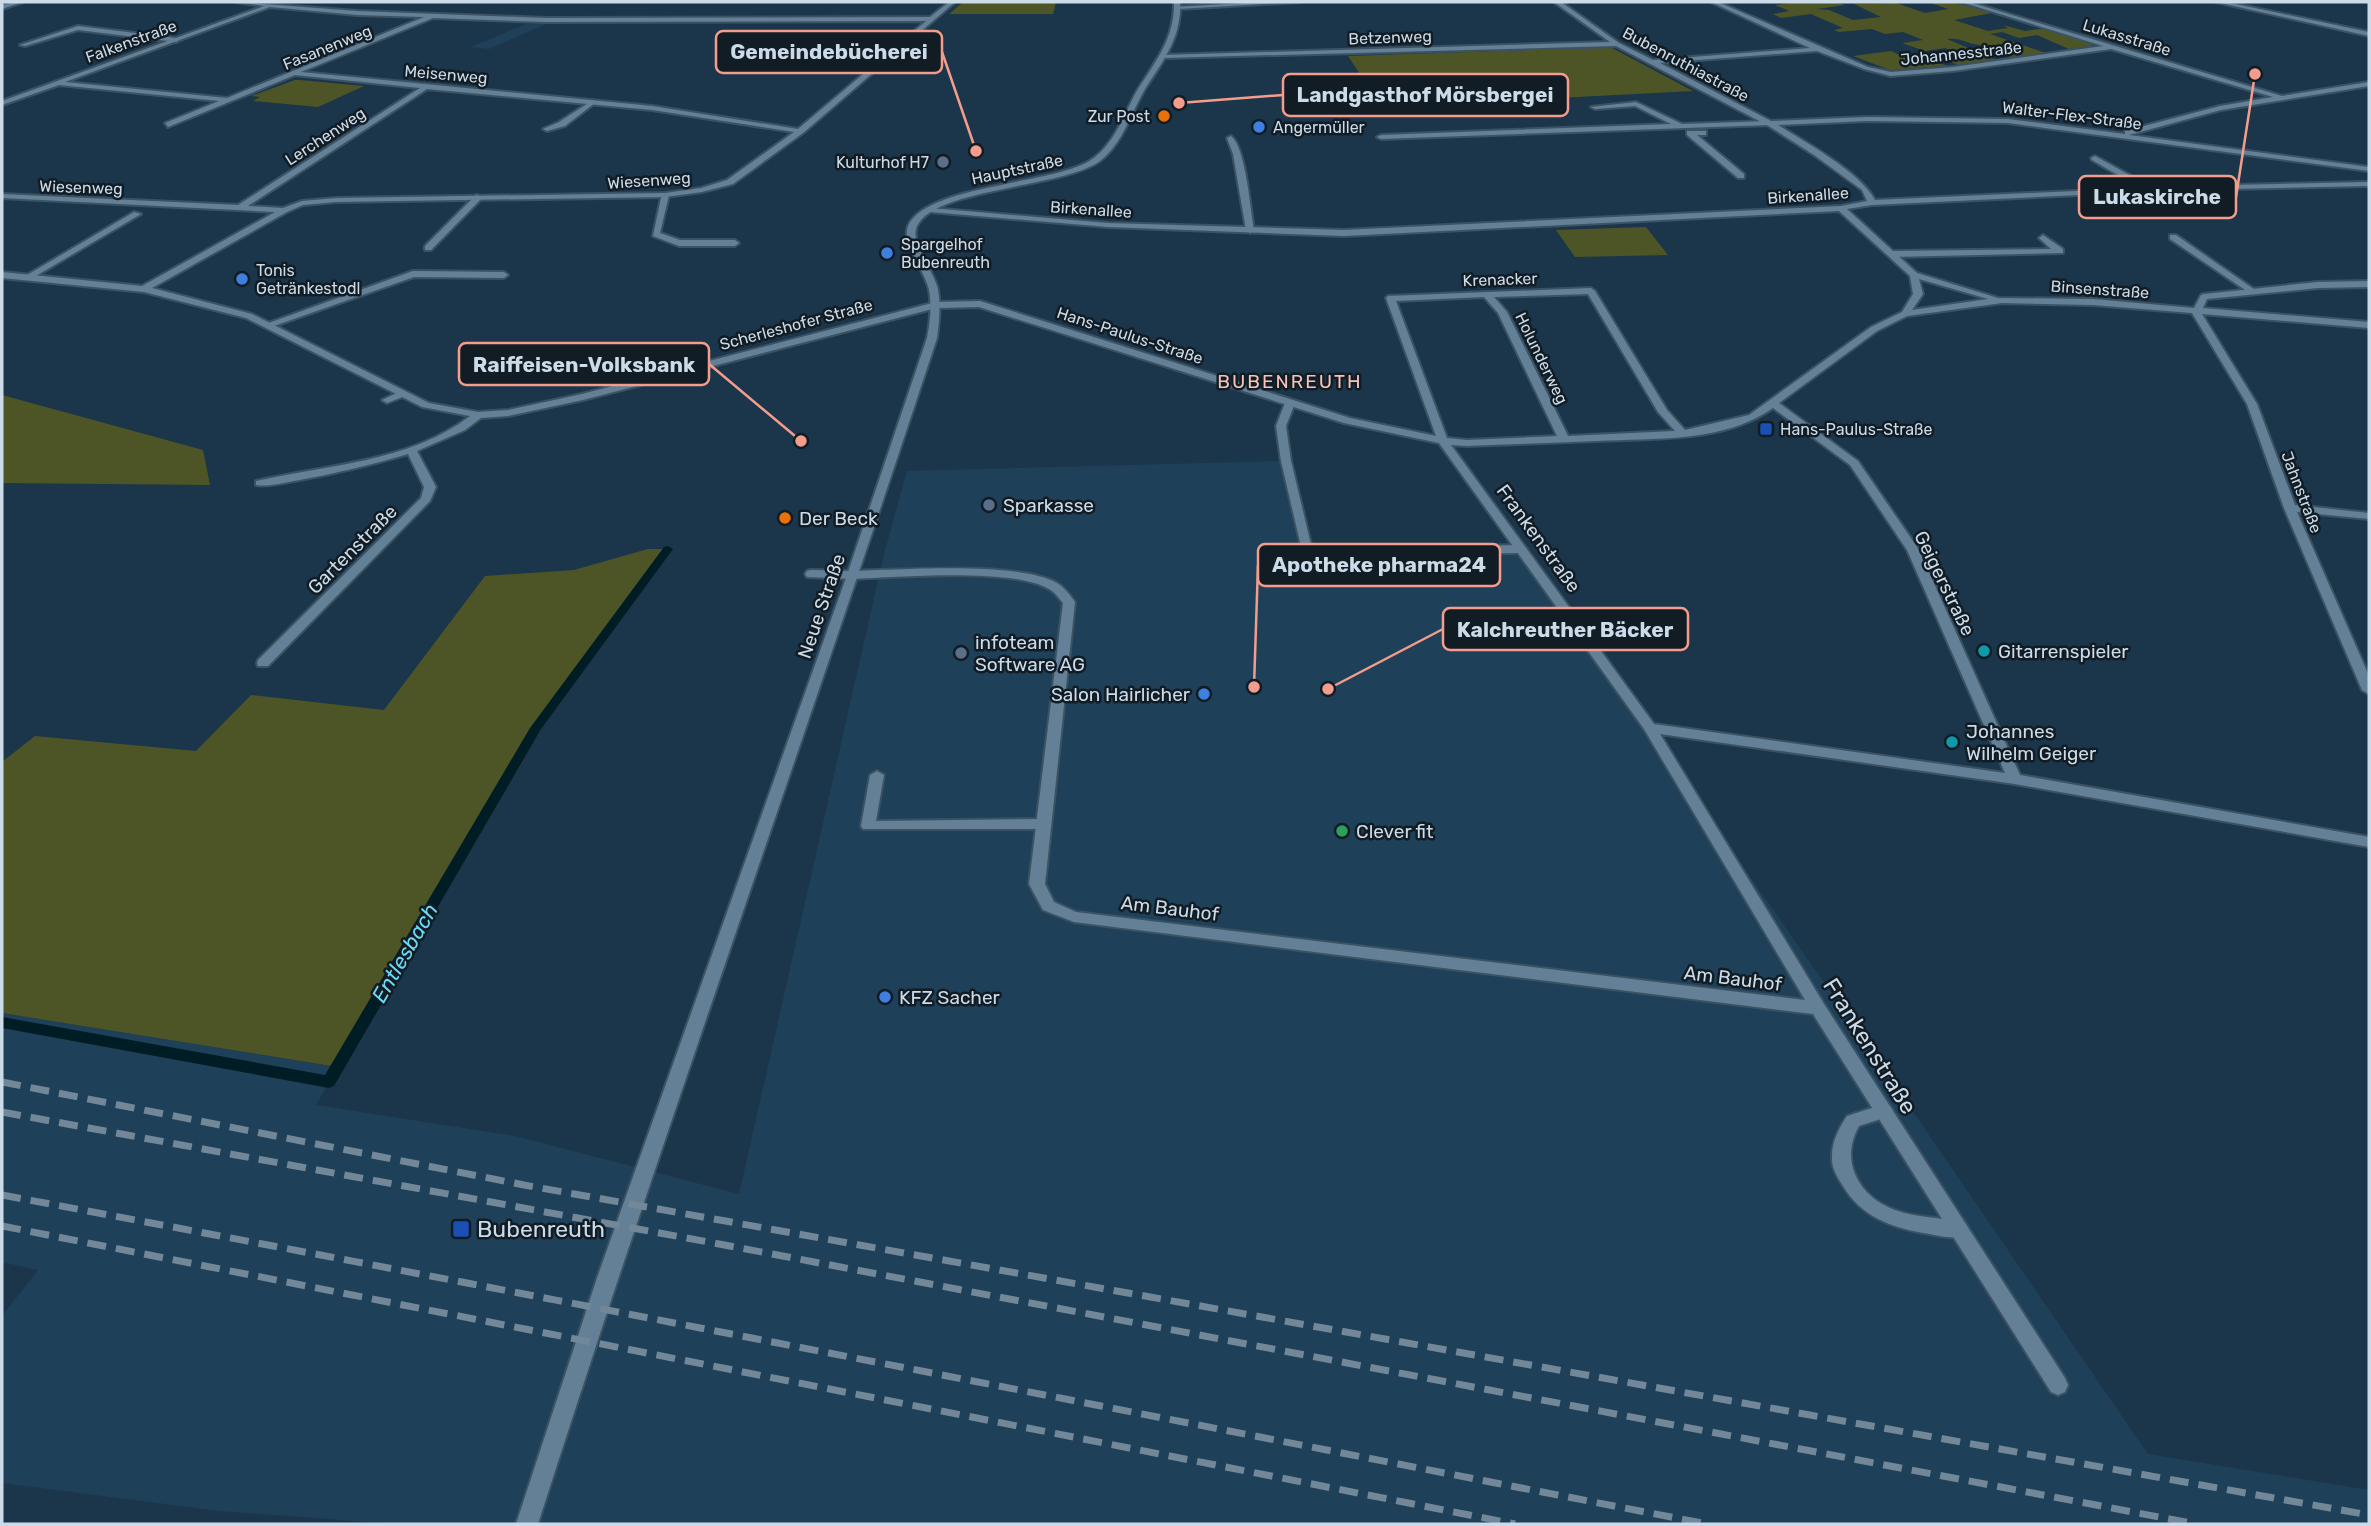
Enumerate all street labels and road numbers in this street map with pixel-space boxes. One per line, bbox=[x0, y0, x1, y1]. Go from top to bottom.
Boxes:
street label: Lukasstraße bbox=[2081, 15, 2173, 60]
street label: Falkenstraße bbox=[83, 16, 179, 67]
street label: Fasanenweg bbox=[280, 21, 374, 74]
street label: Bubenruthiastraße bbox=[1619, 23, 1752, 106]
street label: Betzenweg bbox=[1348, 27, 1432, 48]
street label: Johannesstraße bbox=[1899, 38, 2023, 69]
street label: Meisenweg bbox=[404, 61, 488, 88]
street label: Walter-Flex-Straße bbox=[2001, 98, 2143, 133]
street label: Lerchenweg bbox=[282, 103, 369, 169]
street label: Hauptstraße bbox=[970, 151, 1065, 188]
street label: Wiesenweg bbox=[607, 168, 691, 193]
street label: Wiesenweg bbox=[39, 177, 123, 198]
street label: Birkenallee bbox=[1767, 183, 1849, 208]
street label: Birkenallee bbox=[1050, 197, 1132, 222]
street label: Krenacker bbox=[1462, 269, 1538, 290]
street label: Binsenstraße bbox=[2050, 277, 2150, 302]
street label: Scherleshofer Straße bbox=[718, 295, 875, 354]
street label: Hans-Paulus-Straße bbox=[1054, 303, 1205, 368]
street label: Holunderweg bbox=[1511, 309, 1572, 407]
street label: Jahnstraße bbox=[2277, 449, 2326, 536]
street label: Frankenstraße bbox=[1492, 480, 1585, 597]
street label: Gartenstraße bbox=[303, 500, 402, 599]
street label: Geigerstraße bbox=[1909, 527, 1980, 639]
street label: Neue Straße bbox=[793, 551, 850, 662]
street label: Am Bauhof bbox=[1120, 891, 1221, 926]
street label: Am Bauhof bbox=[1683, 961, 1784, 996]
street label: Frankenstraße bbox=[1817, 973, 1923, 1119]

